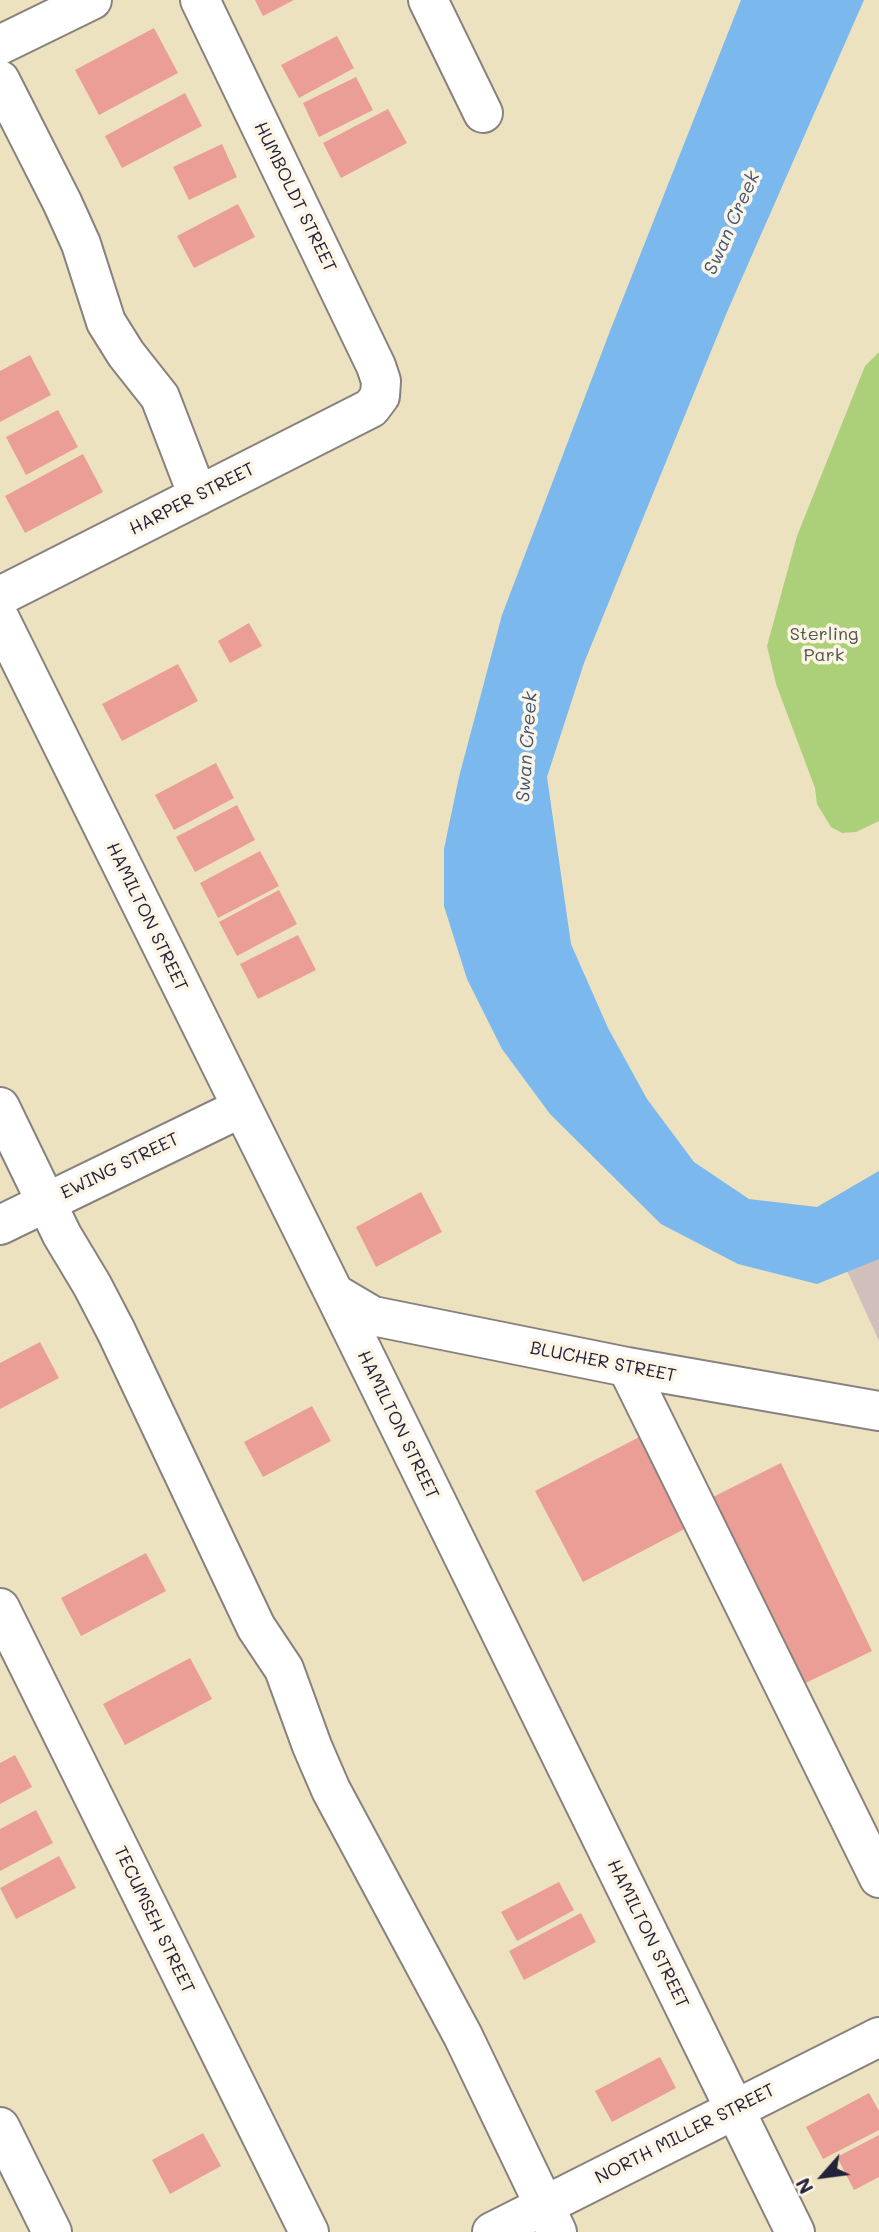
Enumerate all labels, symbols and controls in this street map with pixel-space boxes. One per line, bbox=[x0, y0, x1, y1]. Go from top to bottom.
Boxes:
street label: HUMBOLDT STREET bbox=[249, 118, 341, 276]
water label: Swan Creek bbox=[699, 168, 765, 278]
street label: HARPER STREET bbox=[126, 458, 258, 540]
park label: Sterling Park bbox=[790, 623, 858, 666]
water label: Swan Creek bbox=[512, 691, 542, 803]
street label: HAMILTON STREET bbox=[102, 839, 192, 995]
street label: EWING STREET bbox=[57, 1128, 183, 1204]
street label: BLUCHER STREET bbox=[528, 1337, 678, 1387]
street label: HAMILTON STREET bbox=[353, 1347, 443, 1503]
street label: TECUMSEH STREET bbox=[109, 1843, 199, 1997]
street label: HAMILTON STREET bbox=[603, 1856, 693, 2012]
street label: NORTH MILLER STREET bbox=[592, 2079, 778, 2189]
north arrow bbox=[788, 2141, 858, 2211]
text: N bbox=[790, 2174, 818, 2198]

